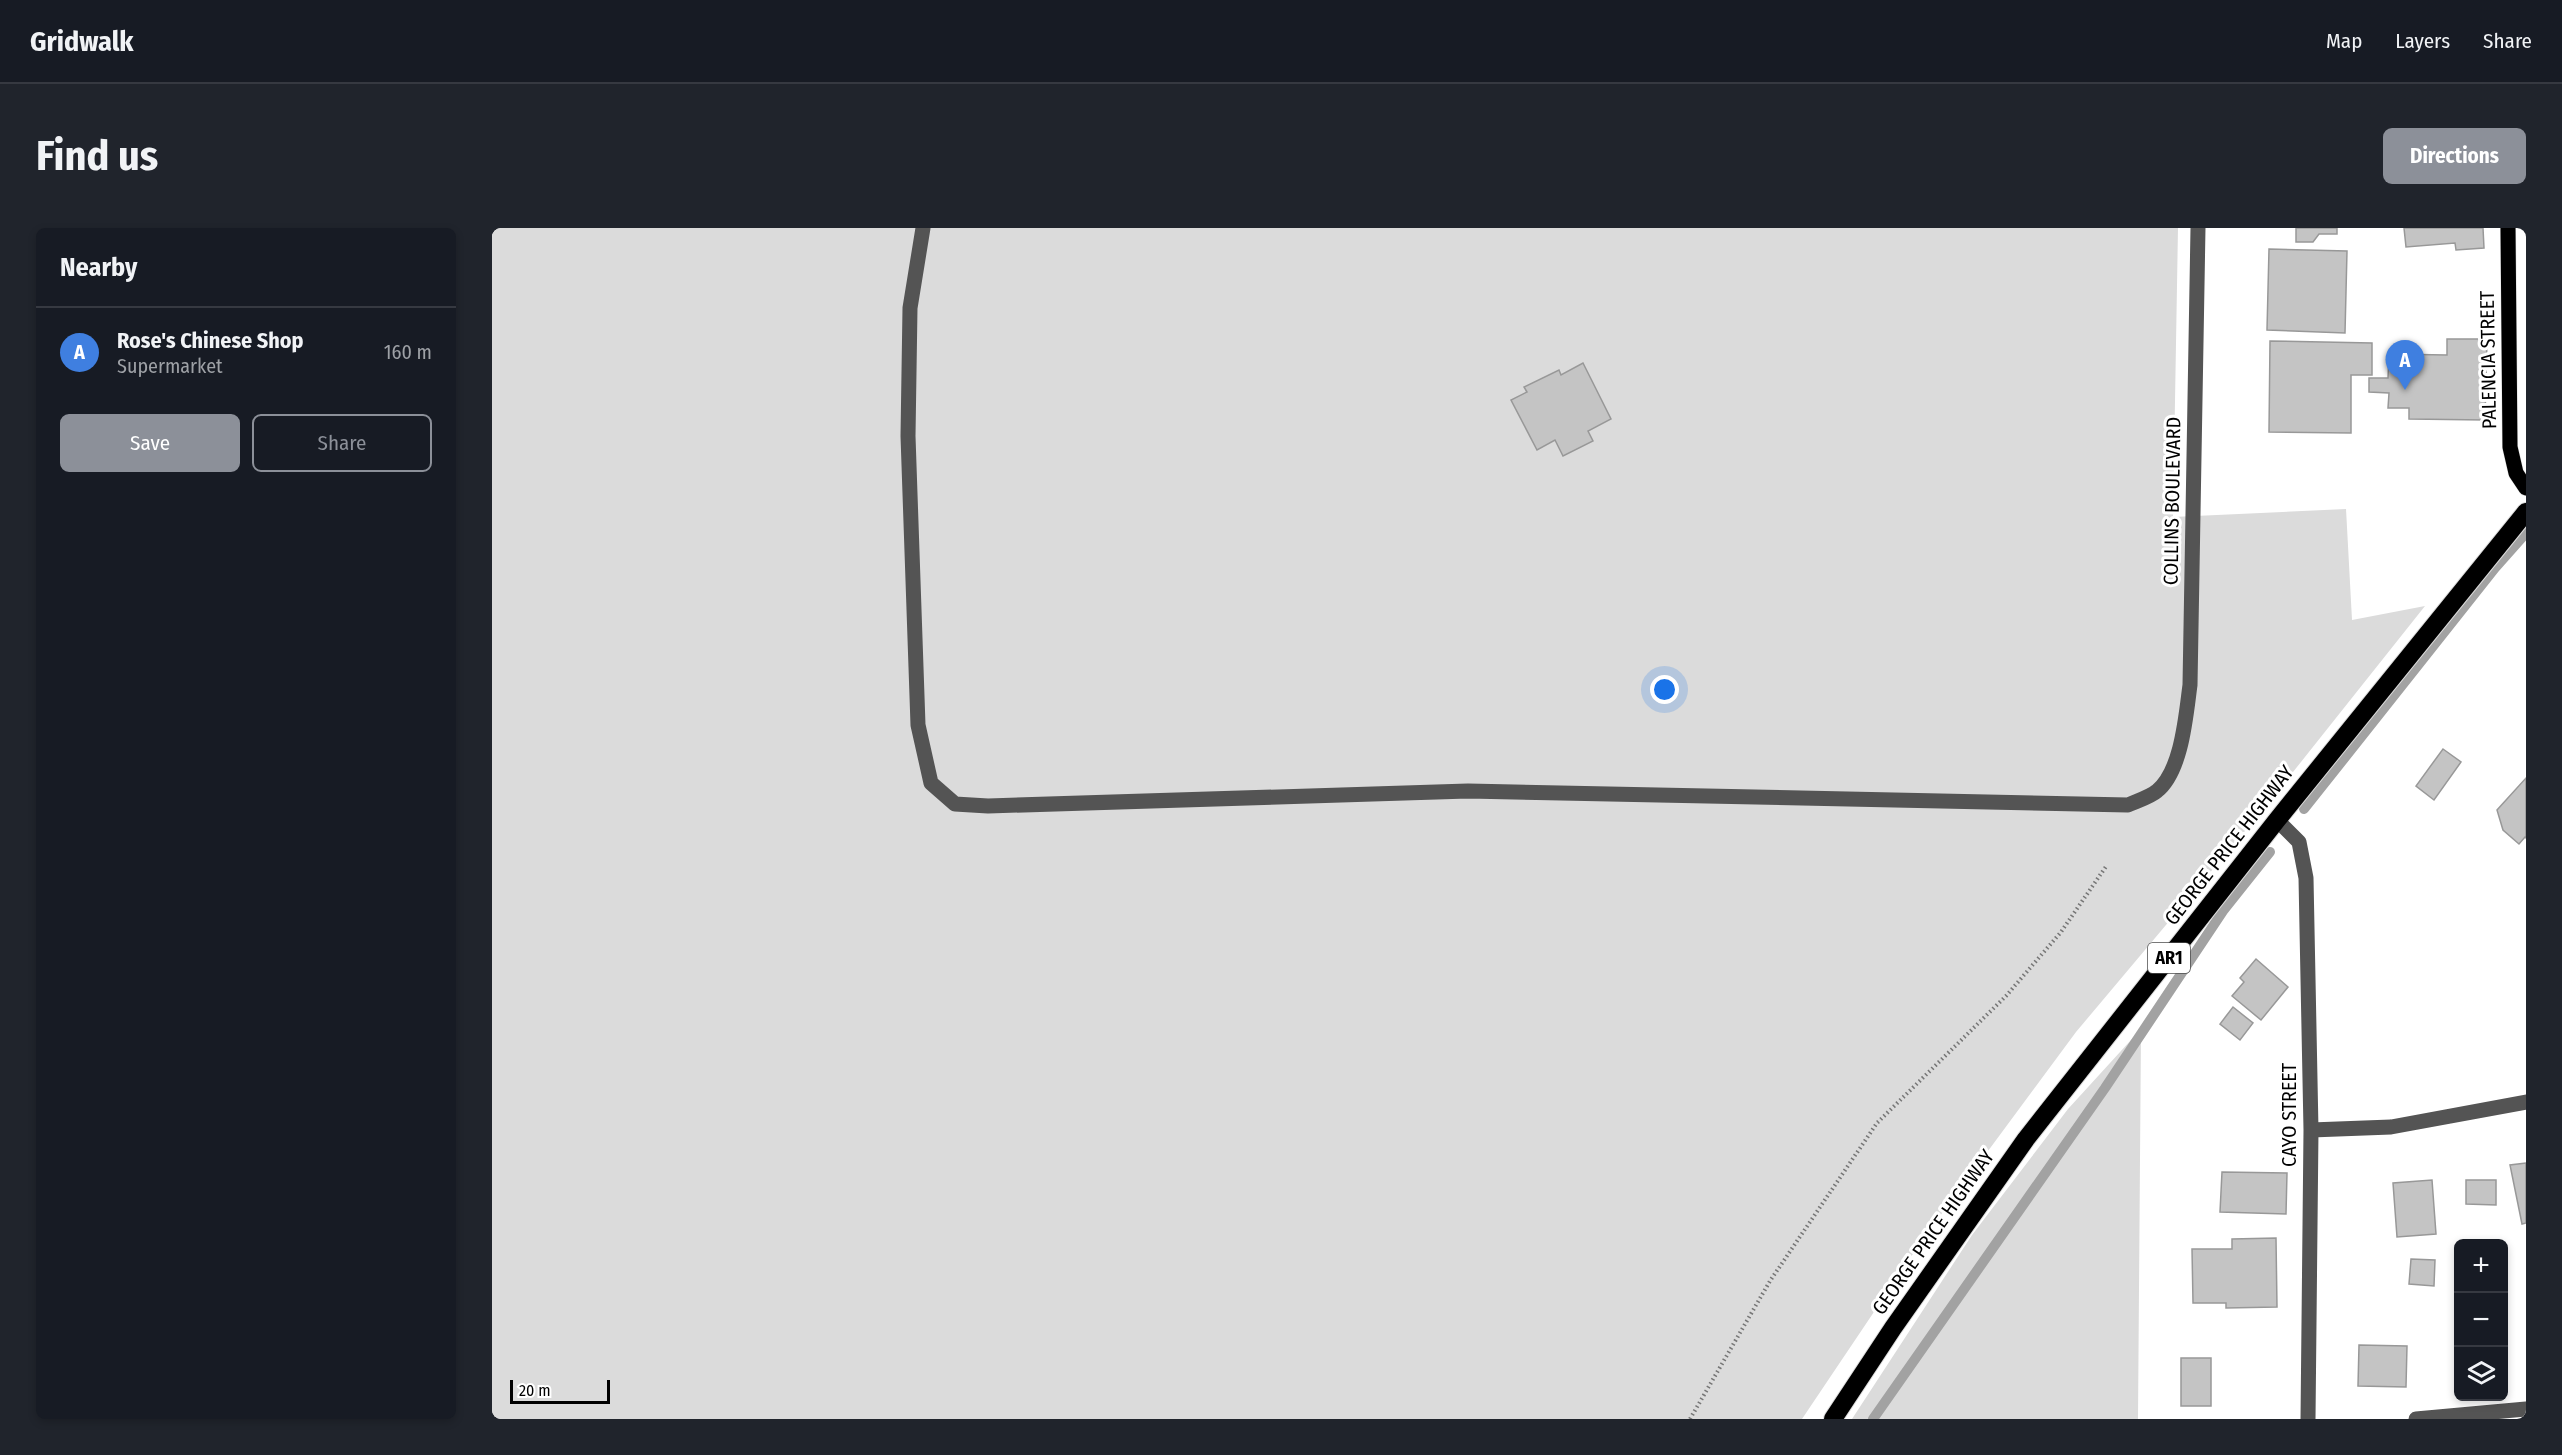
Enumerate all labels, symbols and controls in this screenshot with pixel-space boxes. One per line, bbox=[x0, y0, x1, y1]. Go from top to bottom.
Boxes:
text: Gridwalk bbox=[30, 25, 134, 58]
text: Map bbox=[2326, 28, 2362, 54]
text: Layers bbox=[2395, 28, 2450, 54]
text: Share bbox=[2483, 28, 2532, 54]
button: Directions bbox=[2383, 128, 2526, 184]
text: Find us bbox=[36, 131, 158, 181]
text: Nearby bbox=[60, 252, 137, 283]
street label: PALENCIA STREET bbox=[2475, 290, 2501, 429]
text: Rose's Chinese Shop bbox=[117, 327, 304, 354]
text: A bbox=[74, 340, 85, 364]
text: 160 m bbox=[384, 340, 432, 364]
pin: A bbox=[2386, 340, 2424, 390]
text: Supermarket bbox=[117, 354, 223, 378]
button: Save bbox=[60, 414, 240, 472]
button: Share bbox=[252, 414, 432, 472]
street label: COLLINS BOULEVARD bbox=[2159, 417, 2185, 585]
your location bbox=[1650, 675, 1679, 704]
street label: GEORGE PRICE HIGHWAY bbox=[2159, 760, 2299, 929]
road number: AR1 bbox=[2148, 943, 2190, 973]
street label: CAYO STREET bbox=[2277, 1062, 2301, 1167]
street label: GEORGE PRICE HIGHWAY bbox=[1867, 1145, 1999, 1319]
map controls bbox=[2454, 1239, 2508, 1401]
button: + bbox=[2454, 1239, 2508, 1293]
button: − bbox=[2454, 1293, 2508, 1347]
button: layers bbox=[2454, 1347, 2508, 1401]
scale bar bbox=[510, 1377, 610, 1404]
text: 20 m bbox=[519, 1381, 550, 1400]

